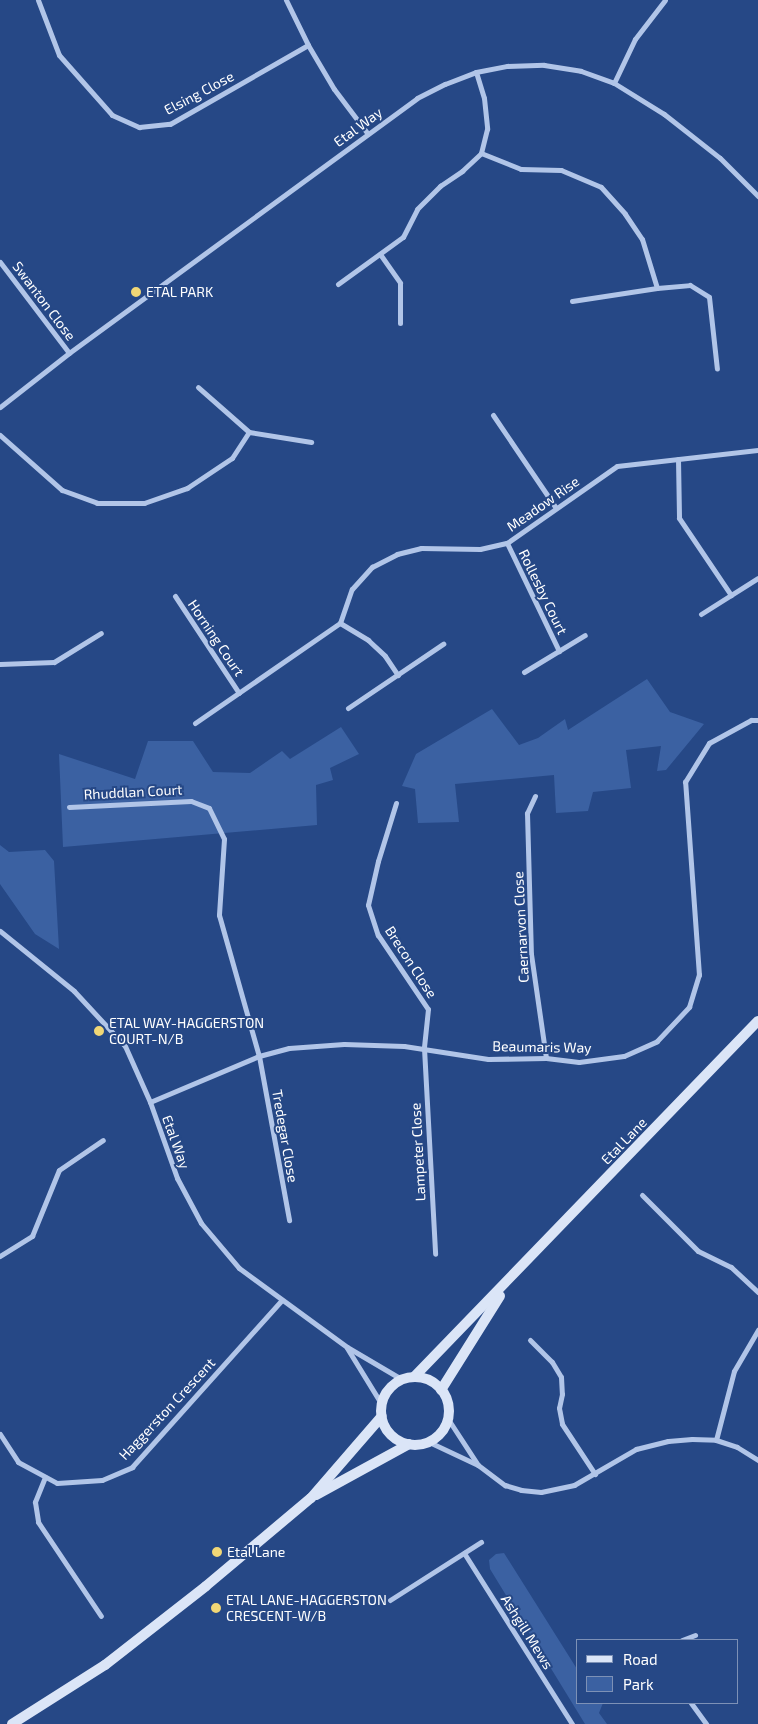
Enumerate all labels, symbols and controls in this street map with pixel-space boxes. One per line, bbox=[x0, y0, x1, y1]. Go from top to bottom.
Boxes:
street label: Elsing Close bbox=[161, 68, 237, 118]
street label: Etal Way bbox=[330, 104, 386, 150]
street label: Swanton Close bbox=[9, 258, 79, 344]
place label: ETAL PARK bbox=[146, 284, 214, 300]
marker: ETAL PARK bbox=[130, 286, 142, 298]
street label: Meadow Rise bbox=[503, 473, 583, 535]
street label: Rollesby Court bbox=[515, 547, 571, 637]
street label: Horning Court bbox=[184, 597, 248, 679]
street label: Rhuddlan Court bbox=[83, 781, 183, 803]
street label: Caernarvon Close bbox=[510, 871, 532, 983]
street label: Brecon Close bbox=[382, 923, 440, 1001]
place label: ETAL WAY-HAGGERSTON COURT-N/B bbox=[109, 1015, 265, 1048]
marker: ETAL WAY-HAGGERSTON COURT-N/B bbox=[93, 1025, 105, 1037]
street label: Beaumaris Way bbox=[492, 1038, 592, 1056]
street label: Tredegar Close bbox=[269, 1088, 301, 1184]
street label: Lampeter Close bbox=[407, 1102, 429, 1202]
street label: Etal Way bbox=[158, 1113, 194, 1171]
street label: Etal Lane bbox=[598, 1114, 650, 1168]
street label: Haggerston Crescent bbox=[115, 1355, 219, 1463]
place label: Etal Lane bbox=[227, 1544, 286, 1560]
marker: Etal Lane bbox=[211, 1546, 223, 1558]
street label: Ashgill Mews bbox=[497, 1591, 557, 1673]
place label: ETAL LANE-HAGGERSTON CRESCENT-W/B bbox=[226, 1592, 387, 1624]
marker: ETAL LANE-HAGGERSTON CRESCENT-W/B bbox=[210, 1602, 222, 1614]
legend bbox=[576, 1639, 738, 1704]
text: Road bbox=[623, 1650, 658, 1668]
text: Park bbox=[623, 1675, 654, 1693]

